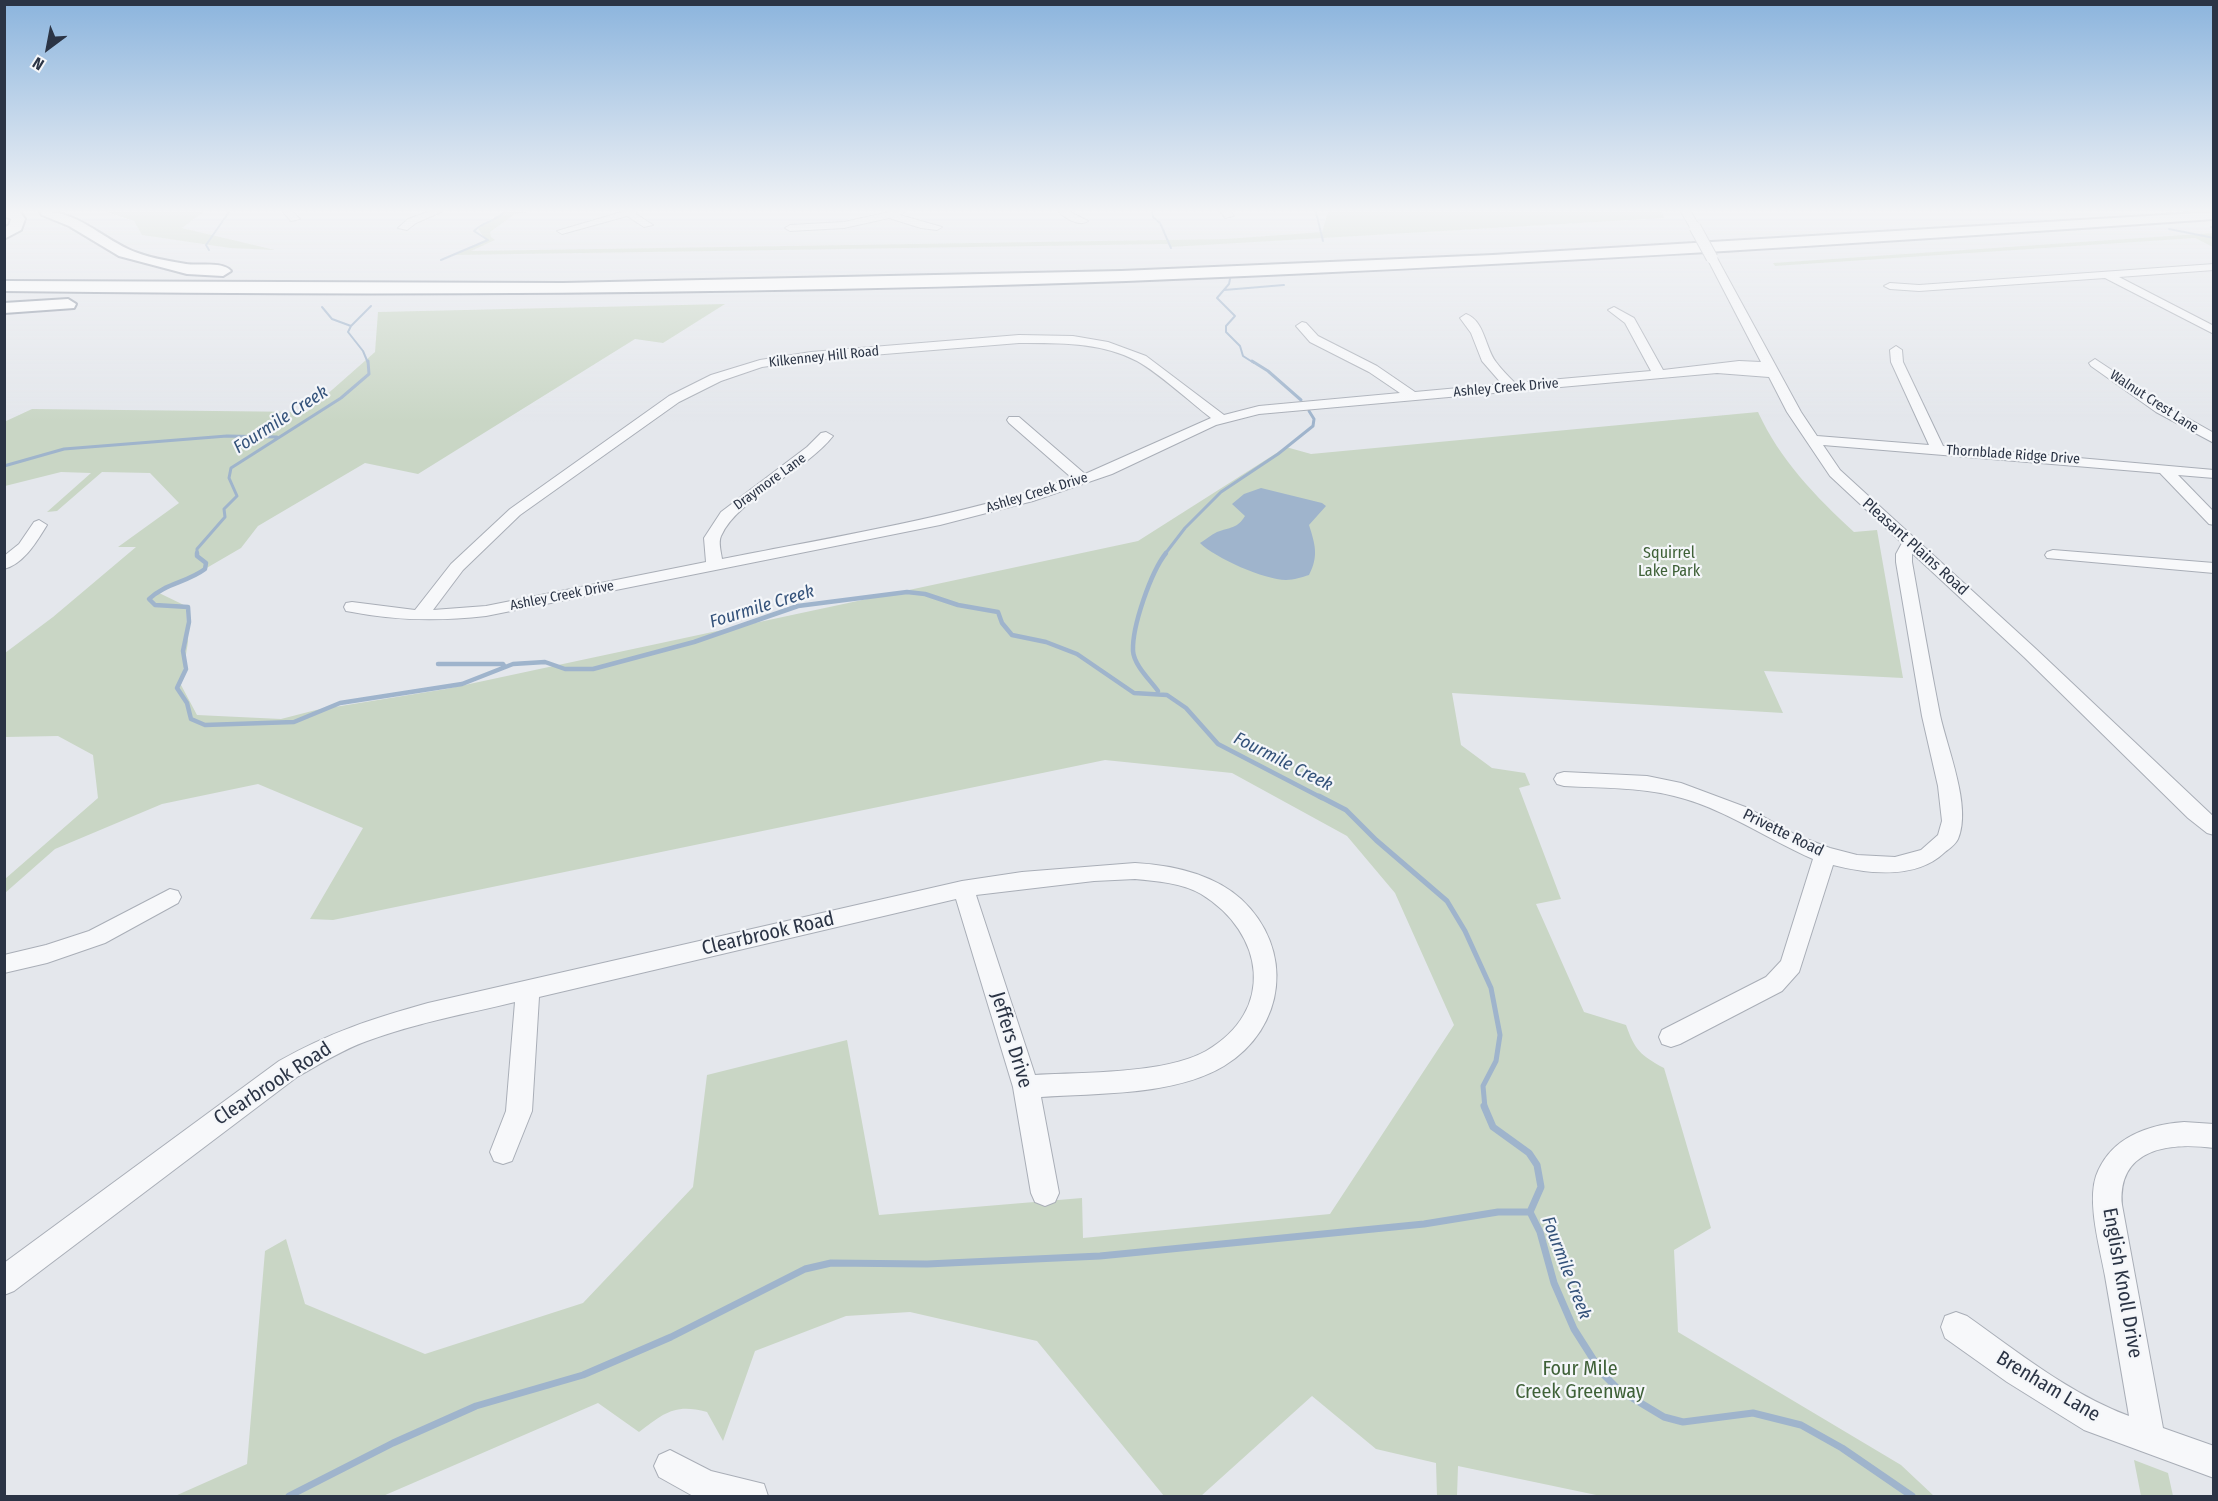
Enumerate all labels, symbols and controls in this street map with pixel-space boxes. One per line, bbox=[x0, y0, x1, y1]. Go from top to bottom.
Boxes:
north arrow bbox=[18, 18, 78, 78]
text: N bbox=[29, 53, 47, 74]
street label: Kilkenney Hill Road bbox=[768, 343, 880, 371]
street label: Walnut Crest Lane bbox=[2106, 367, 2202, 437]
street label: Ashley Creek Drive bbox=[1453, 375, 1559, 401]
water label: Fourmile Creek bbox=[230, 381, 332, 459]
street label: Thornblade Ridge Drive bbox=[1946, 442, 2080, 468]
street label: Draymore Lane bbox=[730, 450, 810, 514]
street label: Ashley Creek Drive bbox=[984, 470, 1090, 516]
street label: Pleasant Plains Road bbox=[1858, 494, 1972, 600]
park label: Squirrel Lake Park bbox=[1638, 544, 1700, 582]
street label: Ashley Creek Drive bbox=[509, 578, 615, 614]
water label: Fourmile Creek bbox=[707, 581, 817, 633]
water label: Fourmile Creek bbox=[1230, 728, 1336, 796]
street label: Privette Road bbox=[1739, 805, 1827, 861]
street label: Clearbrook Road bbox=[699, 907, 837, 961]
street label: Jeffers Drive bbox=[985, 989, 1037, 1091]
street label: Clearbrook Road bbox=[210, 1037, 336, 1131]
street label: English Knoll Drive bbox=[2097, 1206, 2147, 1360]
water label: Fourmile Creek bbox=[1537, 1214, 1595, 1322]
street label: Brenham Lane bbox=[1992, 1347, 2104, 1427]
park label: Four Mile Creek Greenway bbox=[1515, 1357, 1645, 1404]

